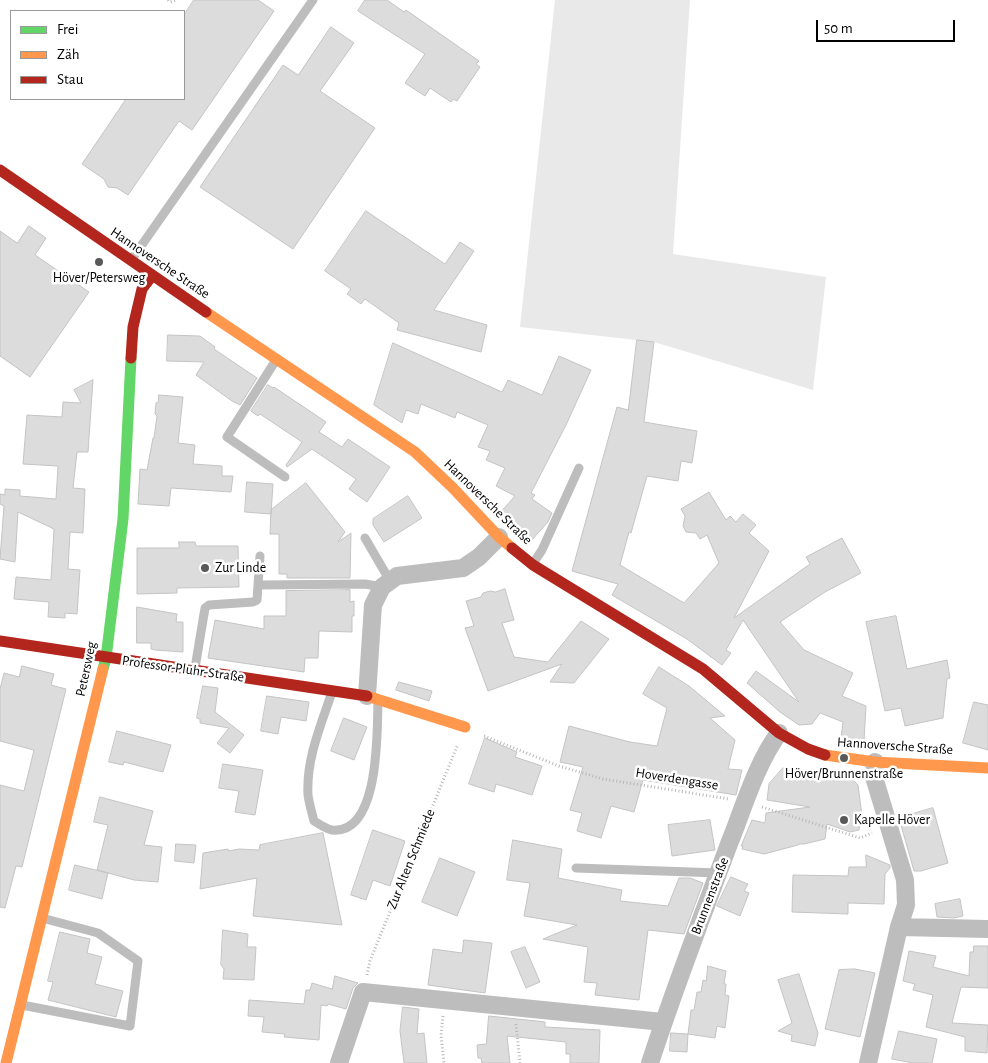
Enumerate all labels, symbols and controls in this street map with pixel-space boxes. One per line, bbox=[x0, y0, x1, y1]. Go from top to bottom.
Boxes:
legend bbox=[10, 10, 185, 100]
scale bar bbox=[818, 10, 957, 42]
text: 50 m bbox=[824, 21, 853, 36]
text: Frei bbox=[57, 22, 78, 37]
text: Zäh bbox=[57, 47, 80, 62]
text: Stau bbox=[57, 72, 83, 87]
street label: Hannoversche Straße bbox=[107, 224, 213, 302]
marker: Höver/Petersweg bbox=[93, 256, 105, 268]
place label: Höver/Petersweg bbox=[53, 270, 145, 286]
street label: Hannoversche Straße bbox=[440, 456, 536, 548]
place label: Zur Linde bbox=[215, 560, 266, 576]
marker: Zur Linde bbox=[199, 562, 211, 574]
street label: Petersweg bbox=[72, 640, 100, 698]
street label: Professor-Plühr-Straße bbox=[121, 652, 245, 686]
street label: Hannoversche Straße bbox=[837, 734, 953, 758]
marker: Höver/Brunnenstraße bbox=[838, 752, 850, 764]
street label: Hoverdengasse bbox=[634, 764, 720, 794]
place label: Höver/Brunnenstraße bbox=[785, 766, 903, 782]
street label: Zur Alten Schmiede bbox=[383, 807, 439, 911]
place label: Kapelle Höver bbox=[854, 812, 930, 828]
marker: Kapelle Höver bbox=[838, 814, 850, 826]
street label: Brunnenstraße bbox=[688, 855, 732, 937]

